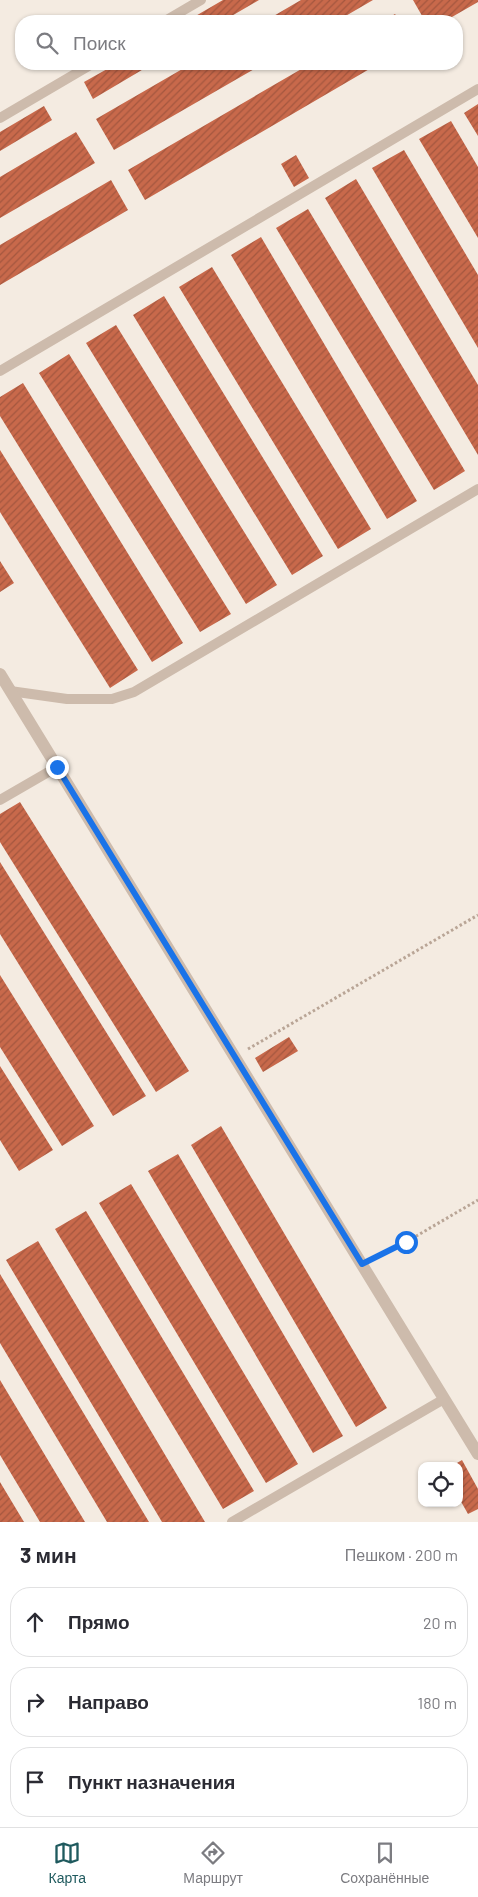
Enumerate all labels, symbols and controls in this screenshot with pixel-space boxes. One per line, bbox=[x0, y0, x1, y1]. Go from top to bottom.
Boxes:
search box bbox=[15, 15, 463, 70]
icon: search bbox=[33, 29, 61, 57]
text: Поиск bbox=[73, 31, 126, 54]
route end bbox=[46, 756, 69, 779]
route start bbox=[395, 1231, 418, 1254]
map controls bbox=[418, 1462, 463, 1507]
button: locate bbox=[418, 1462, 463, 1507]
text: 3 мин bbox=[20, 1542, 77, 1567]
text: Пешком · 200 m bbox=[345, 1545, 458, 1564]
icon: ahead bbox=[21, 1608, 49, 1636]
text: Прямо bbox=[68, 1610, 130, 1633]
text: 20 m bbox=[423, 1613, 457, 1632]
icon: right bbox=[21, 1688, 49, 1716]
text: Направо bbox=[68, 1690, 149, 1713]
text: 180 m bbox=[418, 1693, 457, 1712]
icon: arrive bbox=[21, 1768, 49, 1796]
text: Пункт назначения bbox=[68, 1770, 235, 1793]
tab: Карта bbox=[49, 1839, 86, 1886]
tab: Маршрут bbox=[183, 1839, 243, 1886]
tab: Сохранённые bbox=[340, 1839, 429, 1886]

